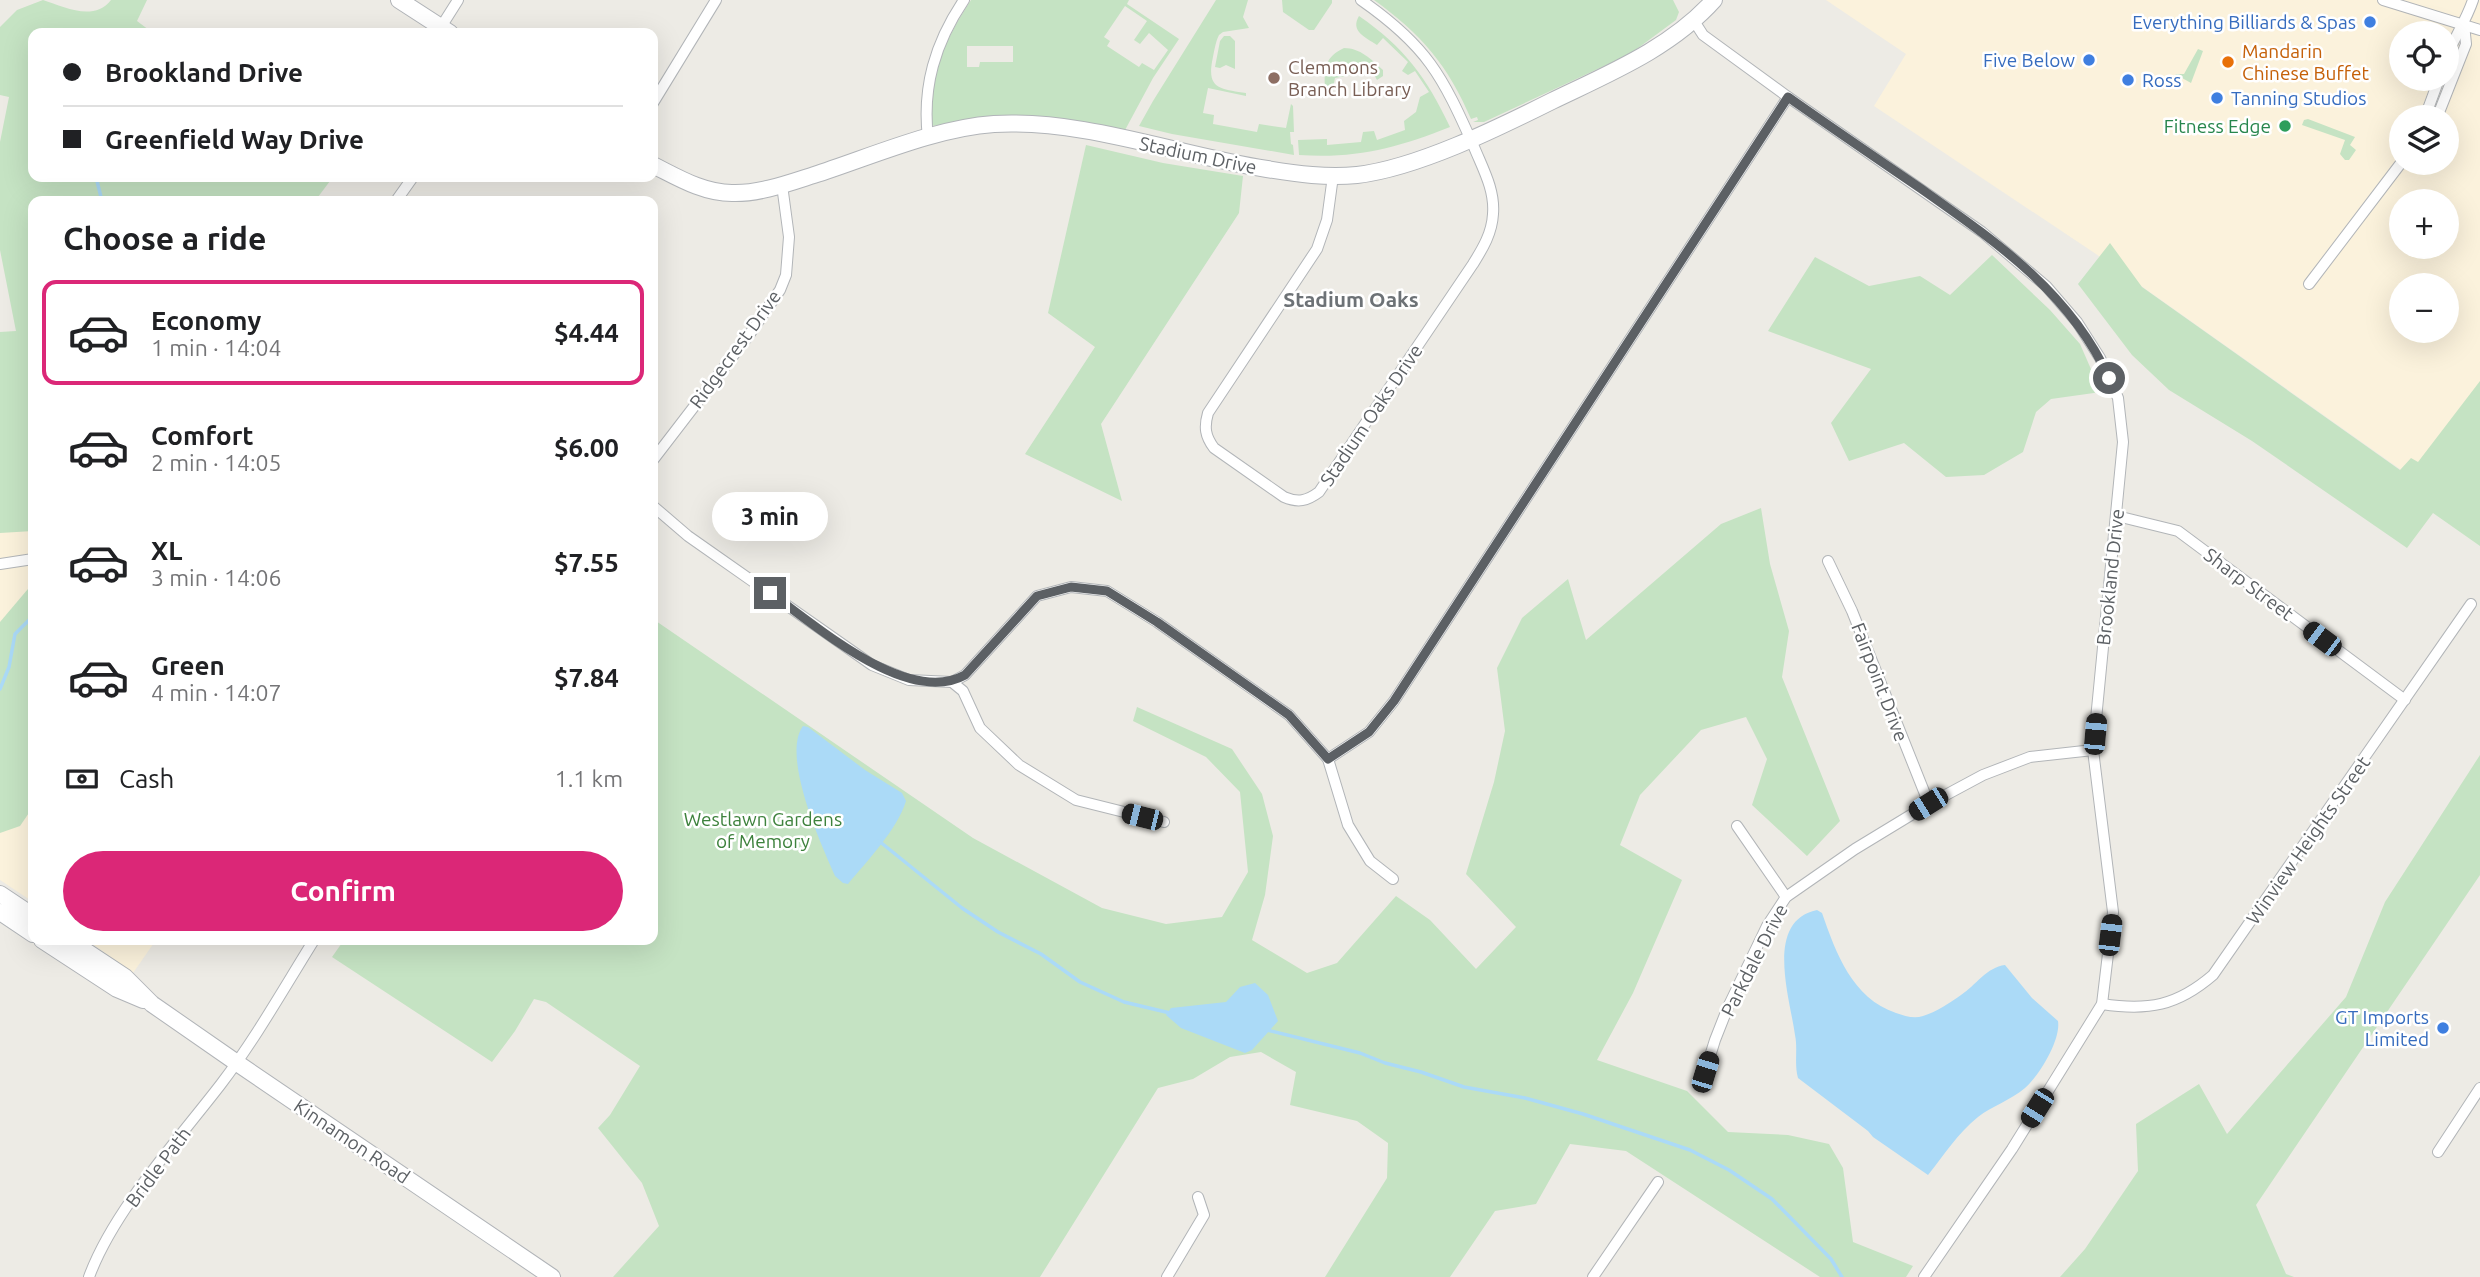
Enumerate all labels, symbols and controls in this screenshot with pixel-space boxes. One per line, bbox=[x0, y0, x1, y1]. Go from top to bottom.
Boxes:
place label: Everything Billiards & Spas bbox=[2132, 11, 2356, 33]
marker: Everything Billiards & Spas bbox=[2362, 14, 2378, 30]
map controls bbox=[2389, 21, 2459, 343]
button: locate bbox=[2389, 21, 2459, 91]
place label: Mandarin Chinese Buffet bbox=[2242, 40, 2369, 84]
place label: Five Below bbox=[1983, 49, 2075, 71]
marker: Five Below bbox=[2081, 52, 2097, 68]
marker: Mandarin Chinese Buffet bbox=[2220, 54, 2236, 70]
place label: Clemmons Branch Library bbox=[1288, 56, 1411, 100]
text: Brookland Drive bbox=[105, 58, 303, 87]
place label: Ross bbox=[2142, 69, 2181, 91]
marker: Clemmons Branch Library bbox=[1266, 70, 1282, 86]
marker: Ross bbox=[2120, 72, 2136, 88]
place label: Tanning Studios bbox=[2231, 87, 2366, 109]
marker: Tanning Studios bbox=[2209, 90, 2225, 106]
button: layers bbox=[2389, 105, 2459, 175]
place label: Fitness Edge bbox=[2164, 115, 2271, 137]
marker: Fitness Edge bbox=[2277, 118, 2293, 134]
text: Greenfield Way Drive bbox=[105, 125, 364, 154]
street label: Stadium Drive bbox=[1137, 132, 1259, 178]
button: + bbox=[2389, 189, 2459, 259]
text: Choose a ride bbox=[63, 220, 266, 256]
button: − bbox=[2389, 273, 2459, 343]
street label: Ridgecrest Drive bbox=[685, 286, 785, 412]
district label: Stadium Oaks bbox=[1283, 287, 1419, 311]
icon: car bbox=[67, 301, 130, 364]
text: Economy bbox=[151, 306, 261, 335]
text: $4.44 bbox=[554, 318, 619, 347]
text: 1 min · 14:04 bbox=[151, 335, 282, 360]
street label: Stadium Oaks Drive bbox=[1315, 340, 1427, 490]
route start bbox=[2093, 362, 2125, 394]
icon: car bbox=[67, 416, 130, 479]
text: Comfort bbox=[151, 421, 254, 450]
text: $6.00 bbox=[554, 433, 619, 462]
text: 2 min · 14:05 bbox=[151, 450, 282, 475]
callout: 3 min bbox=[712, 491, 828, 540]
text: 3 min bbox=[741, 504, 799, 529]
street label: Brookland Drive bbox=[2092, 508, 2128, 646]
icon: car bbox=[67, 531, 130, 594]
text: XL bbox=[151, 536, 182, 565]
street label: Sharp Street bbox=[2200, 543, 2298, 625]
text: $7.55 bbox=[554, 548, 619, 577]
text: 3 min · 14:06 bbox=[151, 565, 282, 590]
route end bbox=[754, 577, 786, 609]
car bbox=[2299, 618, 2346, 660]
street label: Fairpoint Drive bbox=[1847, 620, 1913, 744]
icon: car bbox=[67, 646, 130, 709]
text: Green bbox=[151, 651, 225, 680]
text: $7.84 bbox=[554, 663, 619, 692]
text: 4 min · 14:07 bbox=[151, 680, 282, 705]
car bbox=[2083, 712, 2108, 756]
street label: Winview Heights Street bbox=[2242, 751, 2375, 928]
icon: cash bbox=[63, 760, 101, 798]
text: Cash bbox=[119, 764, 174, 793]
text: 1.1 km bbox=[555, 766, 623, 791]
car bbox=[1905, 784, 1952, 824]
car bbox=[1120, 802, 1165, 832]
park label: Westlawn Gardens of Memory bbox=[684, 808, 842, 852]
button: Confirm bbox=[63, 851, 623, 931]
street label: Parkdale Drive bbox=[1716, 900, 1792, 1020]
car bbox=[2098, 913, 2123, 957]
place label: GT Imports Limited bbox=[2335, 1006, 2429, 1050]
marker: GT Imports Limited bbox=[2435, 1020, 2451, 1036]
car bbox=[1689, 1049, 1722, 1095]
car bbox=[2017, 1085, 2058, 1131]
street label: Kinnamon Road bbox=[290, 1094, 414, 1188]
street label: Bridle Path bbox=[121, 1123, 195, 1211]

